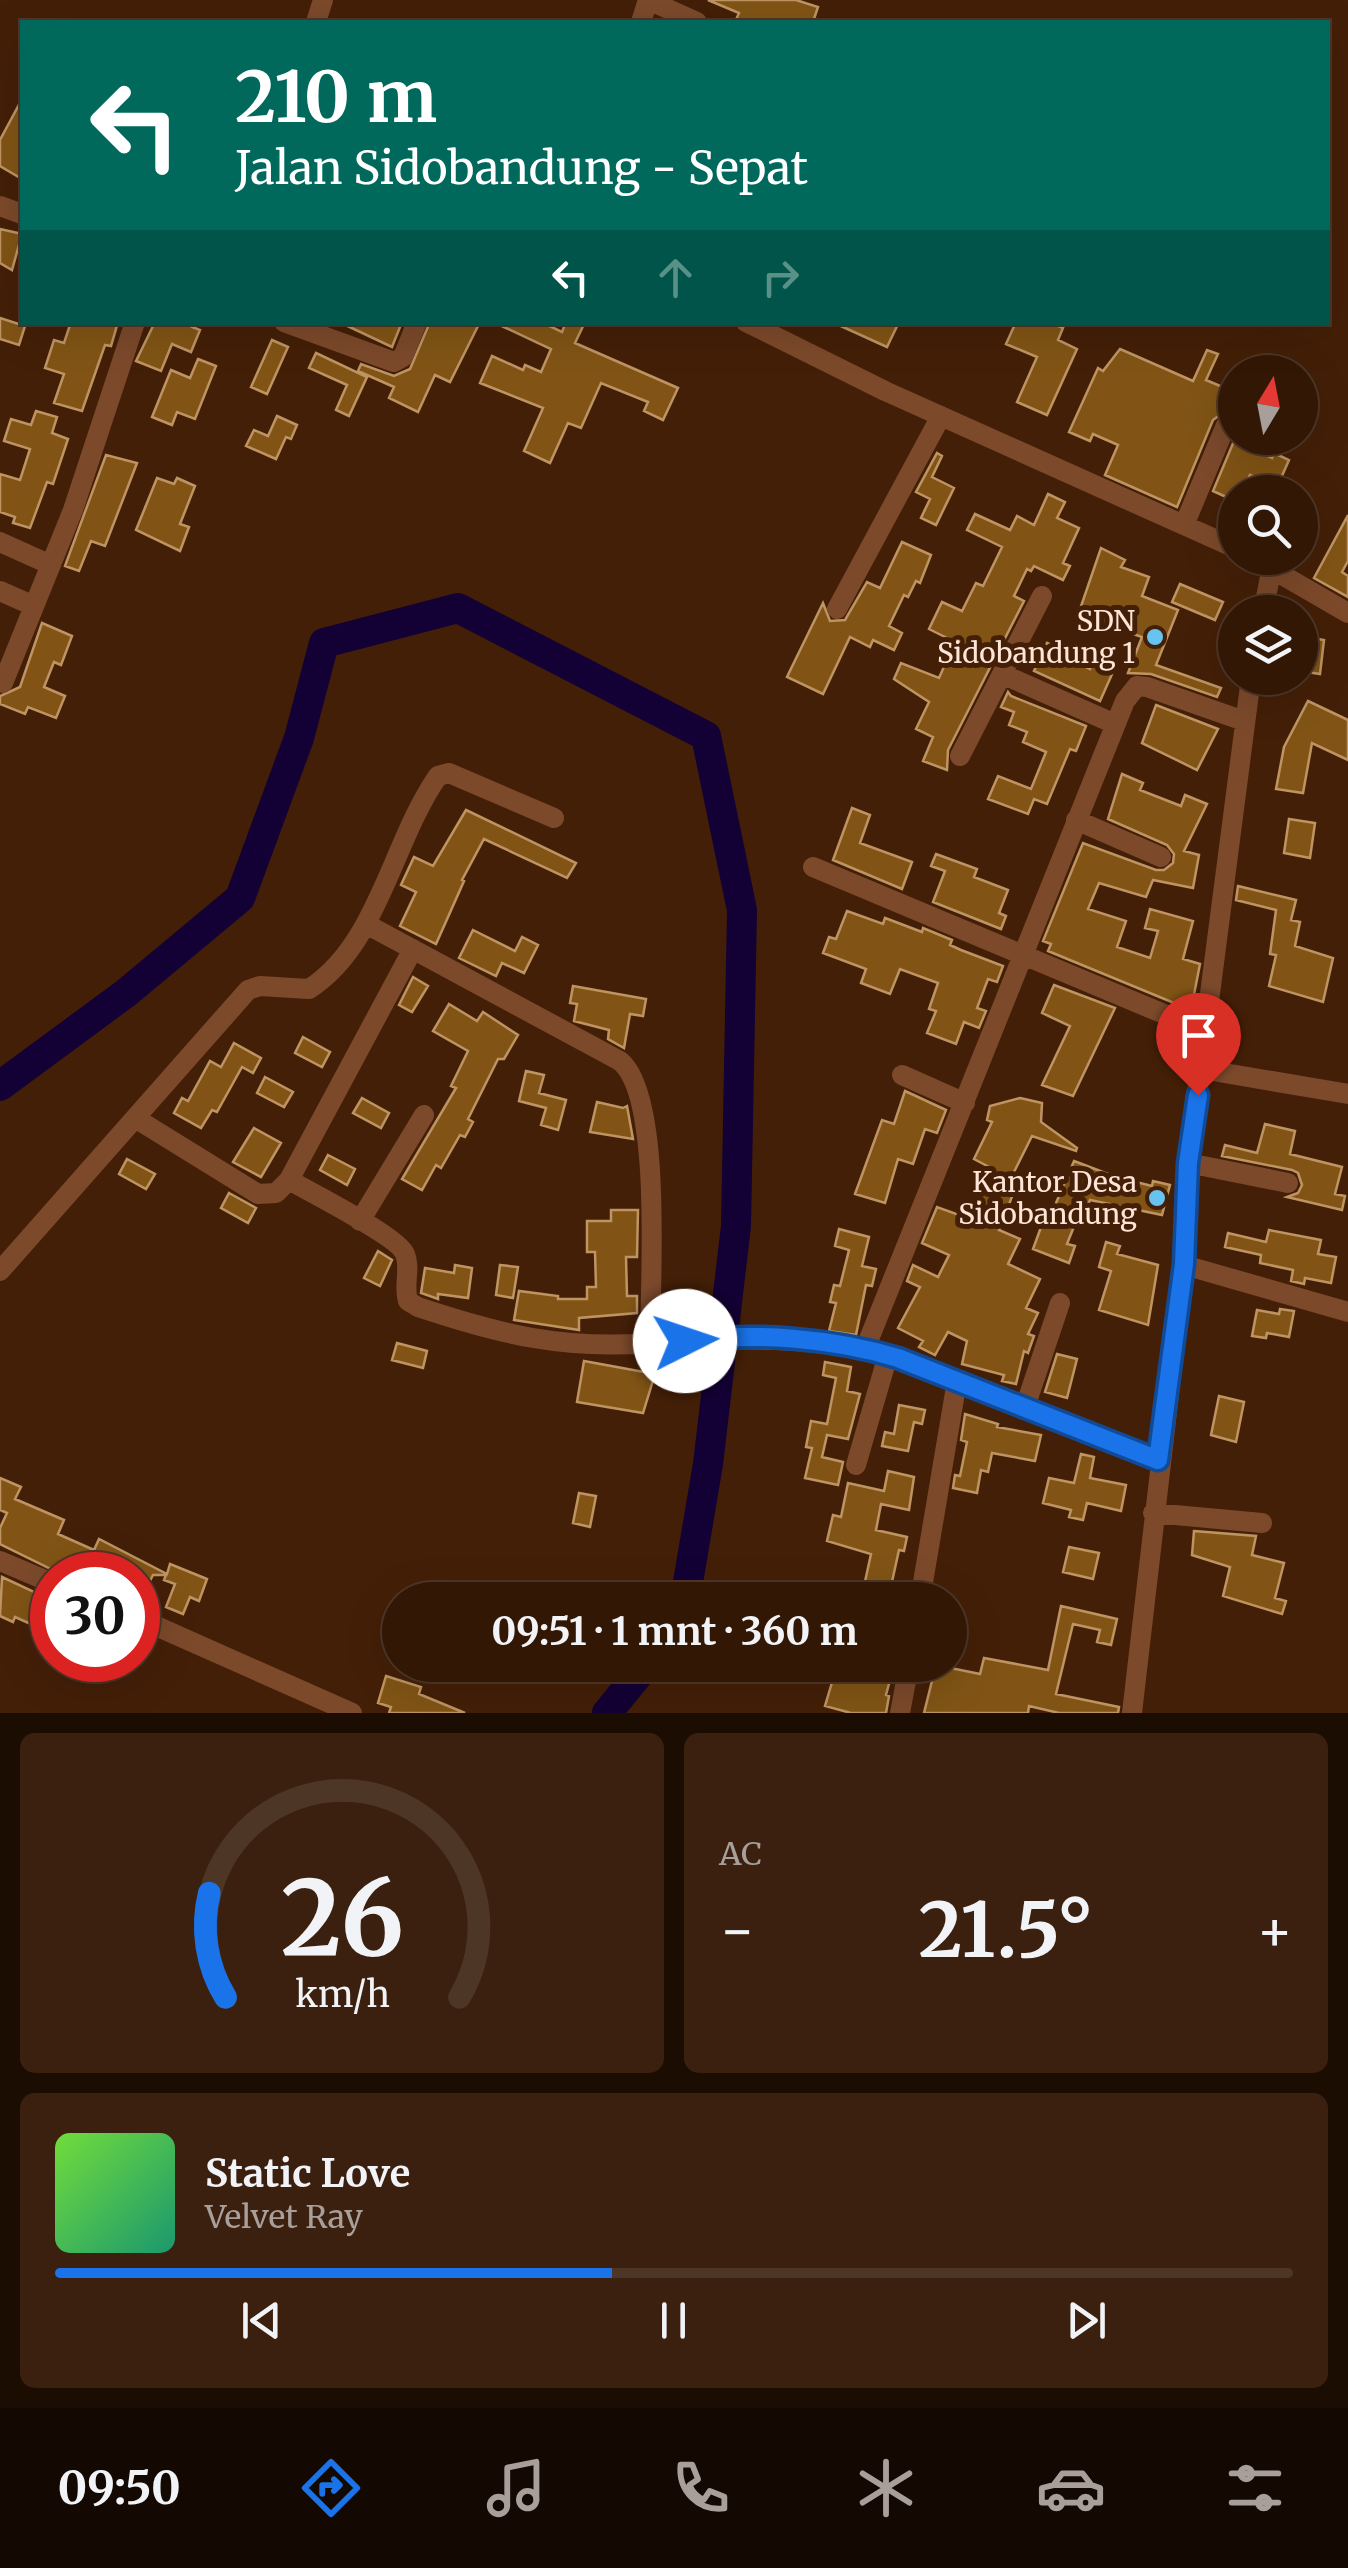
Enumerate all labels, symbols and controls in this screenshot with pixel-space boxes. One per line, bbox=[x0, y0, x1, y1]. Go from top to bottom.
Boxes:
text: 210 m bbox=[235, 53, 437, 141]
icon: left bbox=[70, 60, 200, 190]
text: Jalan Sidobandung - Sepat bbox=[235, 140, 808, 196]
icon: left bbox=[543, 250, 598, 305]
icon: ahead bbox=[648, 250, 703, 305]
icon: right bbox=[753, 250, 808, 305]
north arrow bbox=[1218, 355, 1318, 455]
map controls bbox=[1218, 355, 1318, 695]
button: search bbox=[1218, 475, 1318, 575]
button: layers bbox=[1218, 595, 1318, 695]
place label: SDN Sidobandung 1 bbox=[937, 603, 1135, 671]
marker: SDN Sidobandung 1 bbox=[1144, 626, 1166, 648]
pin bbox=[1156, 993, 1241, 1096]
icon: arrive bbox=[1171, 1008, 1226, 1063]
place label: Kantor Desa Sidobandung bbox=[958, 1164, 1137, 1232]
marker: Kantor Desa Sidobandung bbox=[1146, 1187, 1168, 1209]
position arrow bbox=[633, 1289, 737, 1393]
speed limit sign: 30 bbox=[30, 1552, 160, 1682]
text: 09:51 · 1 mnt · 360 m bbox=[491, 1608, 858, 1655]
text: AC bbox=[719, 1834, 762, 1874]
text: 26 bbox=[280, 1853, 404, 1983]
text: 21.5° bbox=[919, 1883, 1093, 1977]
text: − bbox=[719, 1896, 756, 1965]
text: + bbox=[1256, 1896, 1293, 1965]
text: km/h bbox=[295, 1972, 389, 2017]
text: Static Love bbox=[205, 2150, 410, 2197]
text: Velvet Ray bbox=[205, 2197, 363, 2237]
icon: previous bbox=[234, 2293, 289, 2348]
icon: pause bbox=[646, 2293, 701, 2348]
icon: next bbox=[1059, 2293, 1114, 2348]
icon: directions bbox=[296, 2453, 366, 2523]
icon: music bbox=[481, 2453, 551, 2523]
icon: phone bbox=[666, 2453, 736, 2523]
icon: climate bbox=[851, 2453, 921, 2523]
icon: car bbox=[1036, 2453, 1106, 2523]
icon: filters bbox=[1220, 2453, 1290, 2523]
text: 09:50 bbox=[57, 2460, 181, 2516]

